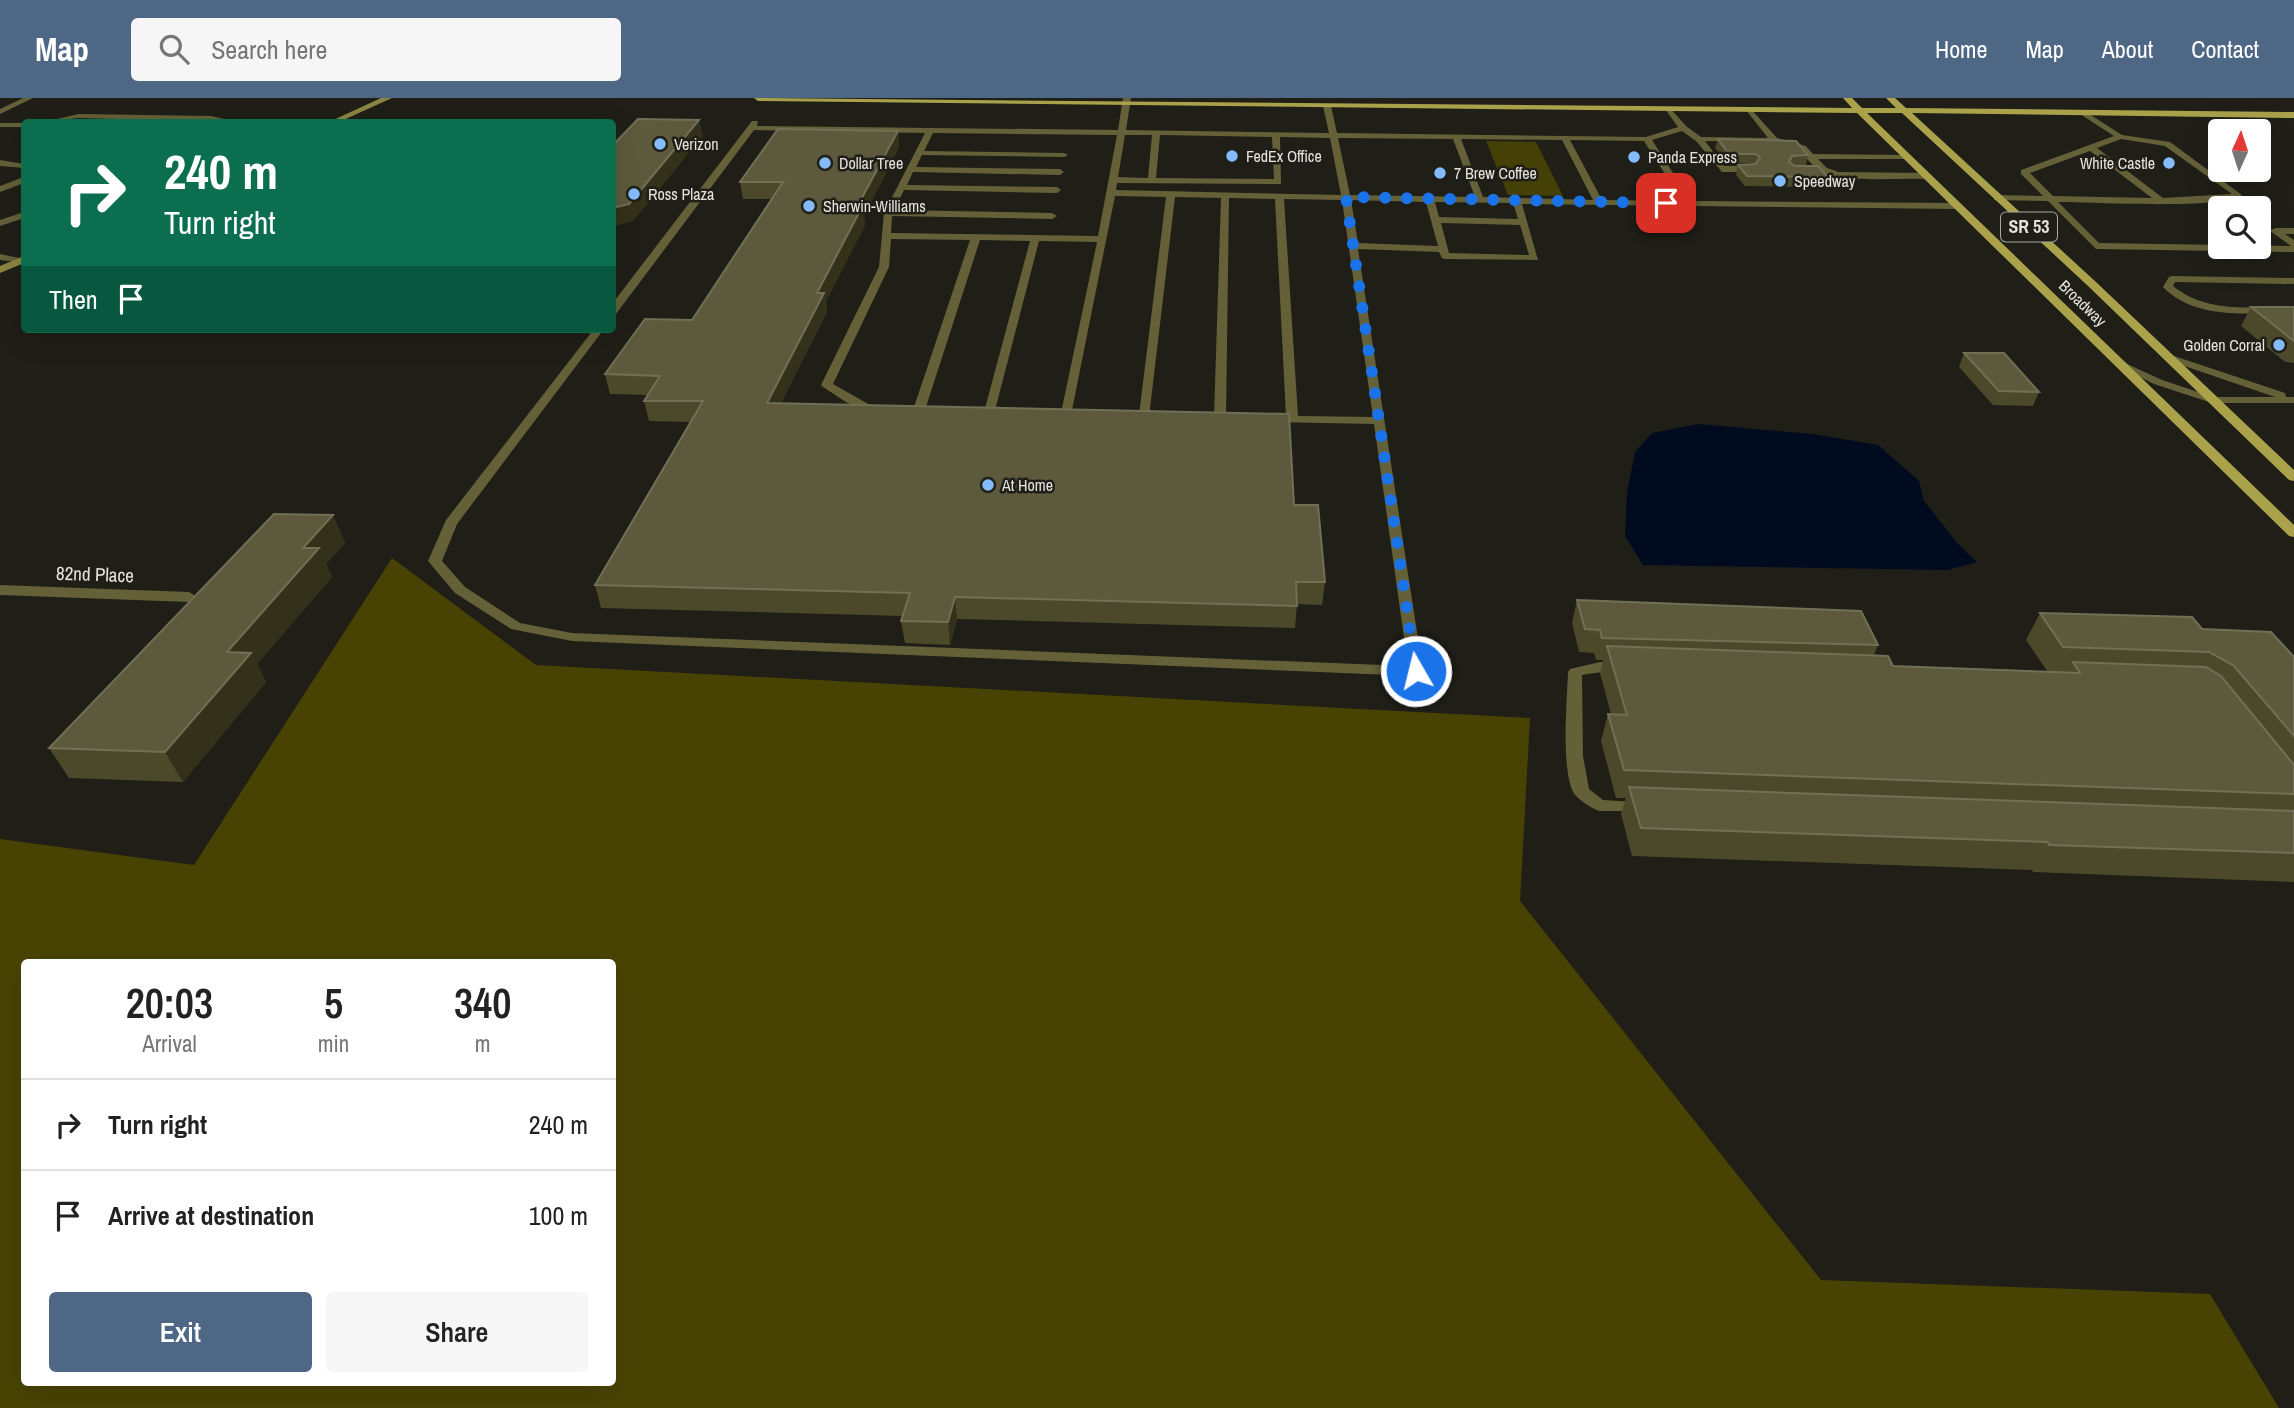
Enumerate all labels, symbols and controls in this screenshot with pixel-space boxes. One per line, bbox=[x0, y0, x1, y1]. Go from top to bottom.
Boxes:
search box bbox=[131, 18, 621, 81]
text: Map bbox=[35, 27, 89, 71]
icon: search bbox=[155, 30, 193, 68]
text: Search here bbox=[211, 32, 327, 67]
text: Home bbox=[1935, 33, 1987, 65]
text: Map bbox=[2025, 33, 2064, 65]
text: About bbox=[2102, 33, 2153, 65]
text: Contact bbox=[2191, 33, 2259, 65]
north arrow bbox=[2208, 119, 2272, 182]
map controls bbox=[2208, 119, 2271, 259]
place label: Verizon bbox=[674, 133, 719, 155]
marker: Verizon bbox=[652, 136, 668, 152]
text: 240 m bbox=[164, 138, 278, 204]
place label: FedEx Office bbox=[1246, 145, 1322, 167]
place label: Panda Express bbox=[1648, 146, 1737, 168]
icon: right bbox=[49, 147, 140, 238]
marker: FedEx Office bbox=[1224, 148, 1240, 164]
marker: Panda Express bbox=[1626, 149, 1642, 165]
place label: Dollar Tree bbox=[839, 152, 903, 174]
place label: White Castle bbox=[2080, 152, 2155, 174]
marker: Dollar Tree bbox=[817, 155, 833, 171]
marker: White Castle bbox=[2161, 155, 2177, 171]
place label: 7 Brew Coffee bbox=[1454, 162, 1537, 184]
marker: 7 Brew Coffee bbox=[1432, 165, 1448, 181]
place label: Speedway bbox=[1794, 170, 1856, 192]
pin bbox=[1636, 173, 1696, 233]
marker: Speedway bbox=[1772, 173, 1788, 189]
place label: Ross Plaza bbox=[648, 183, 715, 205]
icon: arrive bbox=[1647, 184, 1685, 222]
marker: Ross Plaza bbox=[626, 186, 642, 202]
place label: Sherwin-Williams bbox=[823, 195, 926, 217]
button: search bbox=[2208, 196, 2271, 259]
marker: Sherwin-Williams bbox=[801, 198, 817, 214]
text: Turn right bbox=[164, 201, 276, 244]
road number: SR 53 bbox=[2001, 212, 2057, 242]
street label: Broadway bbox=[2054, 275, 2112, 331]
icon: arrive bbox=[112, 280, 150, 318]
text: Then bbox=[49, 282, 98, 317]
place label: Golden Corral bbox=[2183, 334, 2265, 356]
marker: Golden Corral bbox=[2271, 337, 2287, 353]
place label: At Home bbox=[1001, 474, 1053, 496]
marker: At Home bbox=[980, 477, 996, 493]
street label: 82nd Place bbox=[56, 560, 134, 588]
position arrow bbox=[1379, 634, 1453, 708]
text: 20:03 bbox=[126, 975, 213, 1031]
text: 5 bbox=[324, 975, 343, 1031]
text: 340 bbox=[454, 975, 511, 1031]
text: Arrival bbox=[142, 1028, 197, 1059]
text: min bbox=[318, 1028, 349, 1059]
text: m bbox=[475, 1028, 490, 1059]
icon: right bbox=[49, 1106, 87, 1144]
text: Turn right bbox=[108, 1107, 207, 1142]
text: 240 m bbox=[529, 1107, 588, 1142]
icon: arrive bbox=[49, 1197, 87, 1235]
text: Arrive at destination bbox=[108, 1198, 314, 1233]
text: 100 m bbox=[529, 1198, 588, 1233]
button: Exit bbox=[49, 1292, 312, 1372]
button: Share bbox=[326, 1292, 588, 1372]

